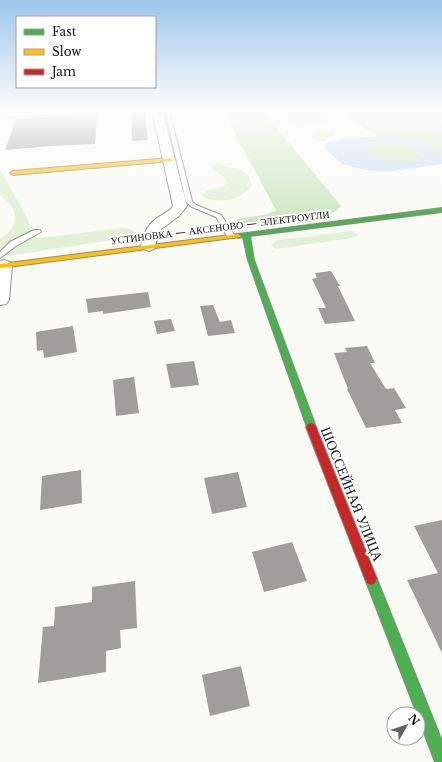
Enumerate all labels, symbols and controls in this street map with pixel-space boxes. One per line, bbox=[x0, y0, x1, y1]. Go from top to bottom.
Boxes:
legend bbox=[16, 16, 156, 88]
text: Fast bbox=[52, 24, 77, 39]
text: Slow bbox=[52, 44, 82, 59]
text: Jam bbox=[50, 64, 76, 79]
street label: УСТИНОВКА — АКСЕНОВО — ЭЛЕКТРОУГЛИ bbox=[110, 208, 330, 247]
street label: ШОССЕЙНАЯ УЛИЦА bbox=[317, 424, 388, 565]
north arrow bbox=[386, 706, 426, 746]
text: N bbox=[405, 711, 423, 729]

